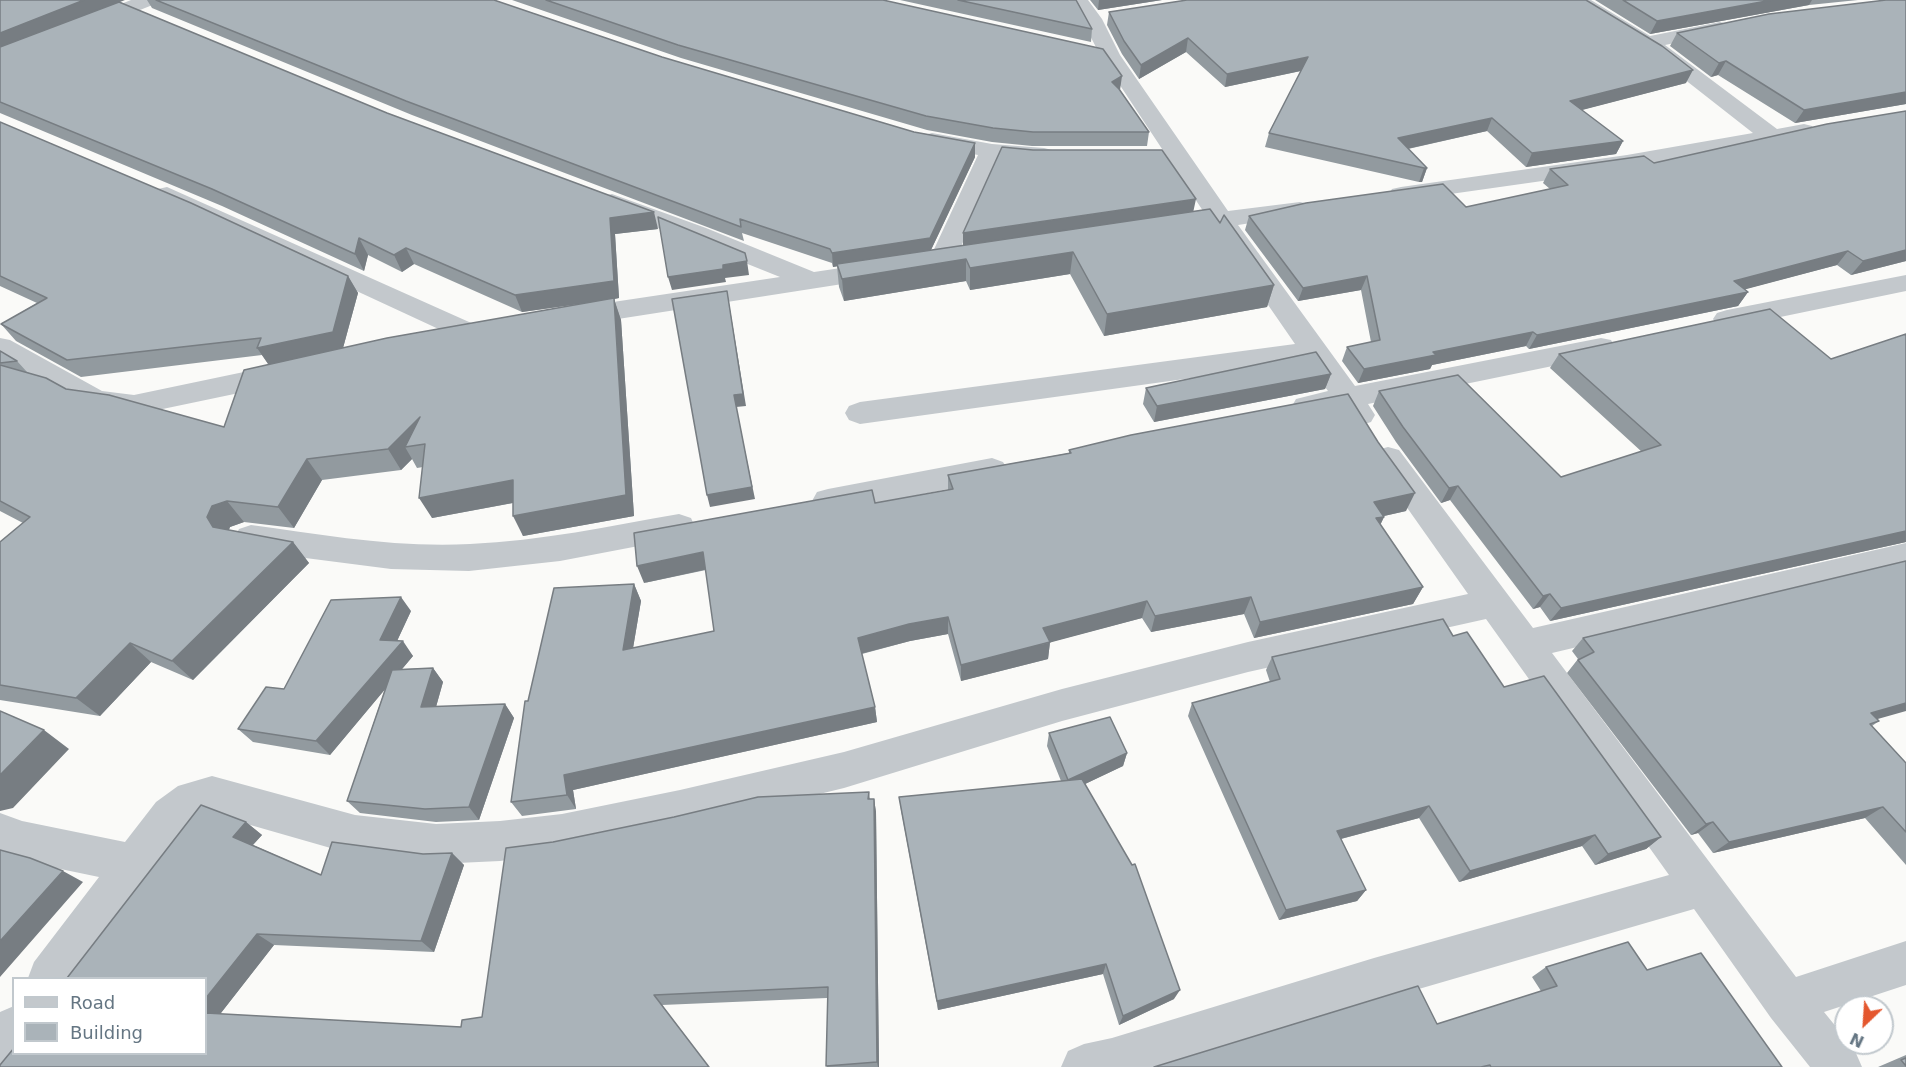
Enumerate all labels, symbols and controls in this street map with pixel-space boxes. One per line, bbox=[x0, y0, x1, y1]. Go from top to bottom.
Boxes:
legend bbox=[12, 977, 207, 1055]
text: Road bbox=[70, 992, 115, 1013]
north arrow bbox=[1834, 995, 1894, 1055]
text: Building bbox=[70, 1022, 143, 1043]
text: N bbox=[1847, 1029, 1867, 1051]

